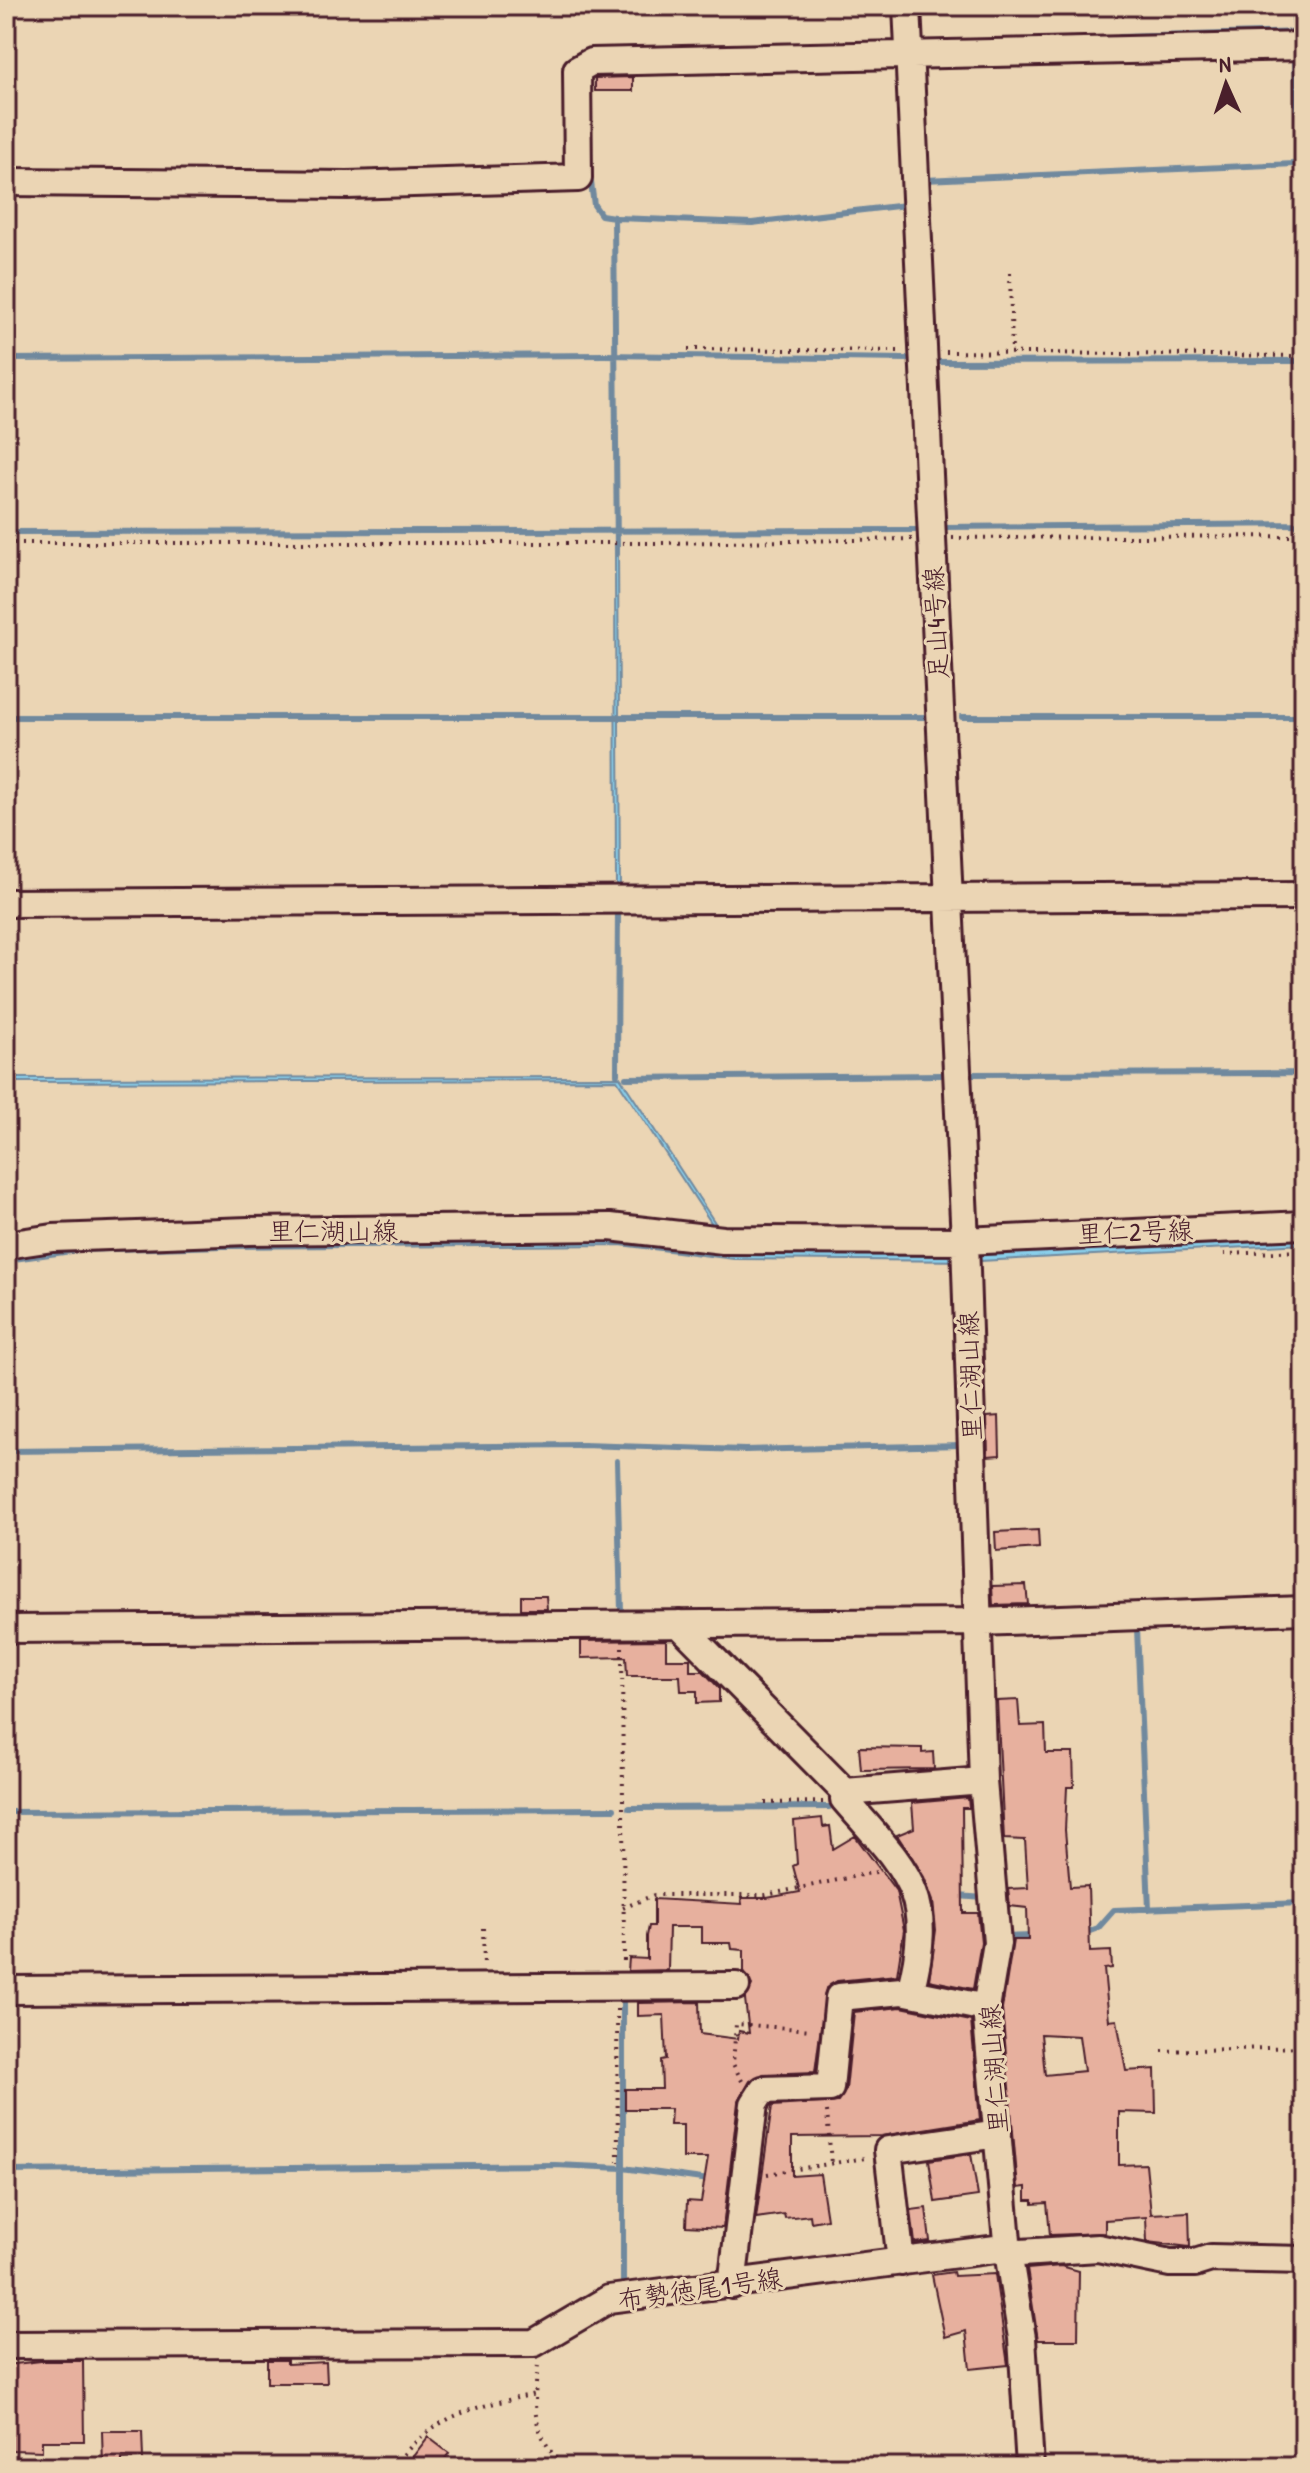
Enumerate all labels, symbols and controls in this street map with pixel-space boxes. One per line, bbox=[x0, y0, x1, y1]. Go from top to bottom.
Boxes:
north arrow bbox=[1186, 44, 1266, 124]
text: N bbox=[1218, 49, 1232, 79]
street label: 足山4号線 bbox=[915, 565, 956, 681]
street label: 里仁2号線 bbox=[1076, 1212, 1194, 1251]
street label: 里仁湖山線 bbox=[268, 1213, 398, 1248]
street label: 里仁湖山線 bbox=[950, 1310, 989, 1442]
street label: 里仁湖山線 bbox=[972, 2003, 1015, 2135]
street label: 布勢徳尾1号線 bbox=[616, 2260, 784, 2317]

